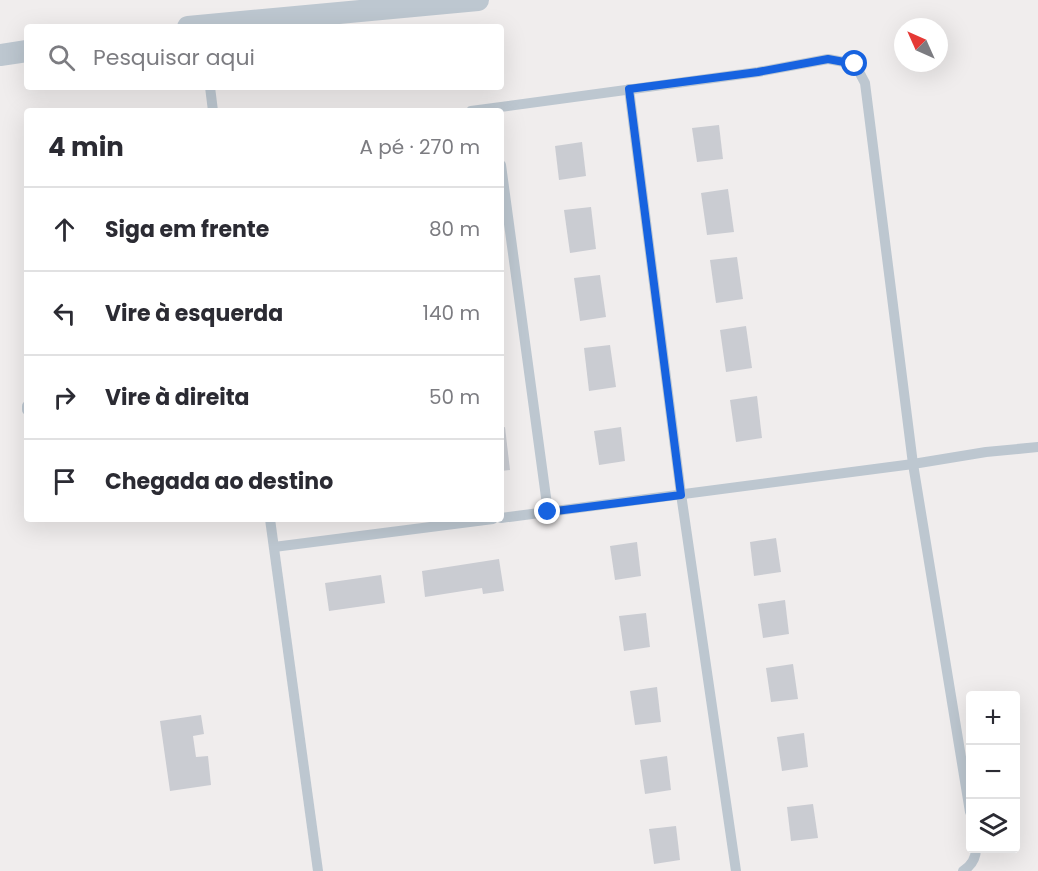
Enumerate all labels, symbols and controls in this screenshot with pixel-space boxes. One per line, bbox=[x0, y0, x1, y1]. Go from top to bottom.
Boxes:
north arrow bbox=[894, 18, 948, 72]
search box bbox=[24, 24, 504, 90]
icon: search bbox=[45, 41, 78, 74]
text: Pesquisar aqui bbox=[93, 42, 255, 73]
route start bbox=[841, 50, 867, 76]
text: 4 min bbox=[48, 129, 124, 165]
text: A pé · 270 m bbox=[359, 133, 480, 161]
icon: ahead bbox=[48, 213, 81, 246]
text: Siga em frente bbox=[105, 214, 269, 245]
text: 80 m bbox=[429, 215, 480, 243]
icon: left bbox=[48, 297, 81, 330]
text: Vire à esquerda bbox=[105, 298, 283, 329]
text: 140 m bbox=[423, 299, 480, 327]
icon: right bbox=[48, 381, 81, 414]
text: Vire à direita bbox=[105, 382, 250, 413]
text: 50 m bbox=[429, 383, 480, 411]
icon: arrive bbox=[48, 465, 81, 498]
text: Chegada ao destino bbox=[105, 466, 333, 497]
route end bbox=[534, 498, 560, 524]
map controls bbox=[966, 691, 1020, 853]
button: + bbox=[966, 691, 1020, 745]
button: − bbox=[966, 745, 1020, 799]
button: layers bbox=[966, 799, 1020, 853]

